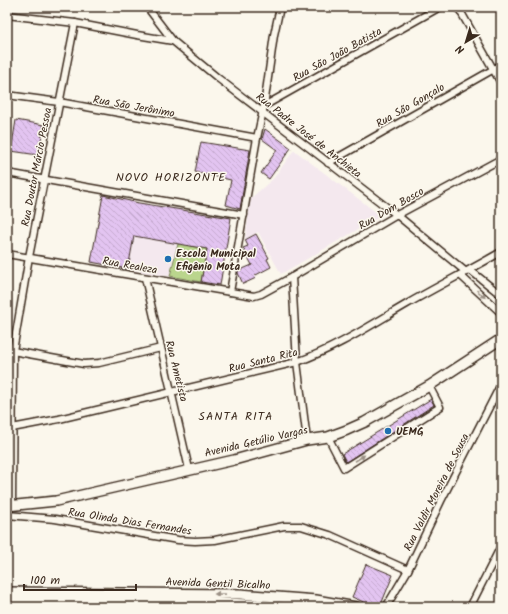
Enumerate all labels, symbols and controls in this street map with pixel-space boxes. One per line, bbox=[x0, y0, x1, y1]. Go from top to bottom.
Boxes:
north arrow bbox=[446, 22, 486, 62]
street label: Rua São João Batista bbox=[290, 23, 385, 87]
text: N bbox=[452, 40, 469, 58]
street label: Rua São Gonçalo bbox=[373, 79, 448, 133]
street label: Rua Padre José de Anchieta bbox=[252, 89, 365, 183]
street label: Rua São Jerônimo bbox=[92, 91, 176, 123]
street label: Rua Doutor Márcio Pessoa bbox=[17, 106, 57, 228]
district label: NOVO HORIZONTE bbox=[116, 168, 226, 187]
street label: Rua Dom Bosco bbox=[355, 183, 428, 235]
place label: Escola Municipal Efigênio Mota bbox=[176, 245, 256, 276]
street label: Rua Realeza bbox=[101, 252, 159, 280]
marker: Escola Municipal Efigênio Mota bbox=[163, 254, 173, 264]
one-way arrow bbox=[476, 289, 485, 298]
street label: Rua Ametista bbox=[160, 339, 192, 404]
street label: Rua Santa Rita bbox=[227, 344, 300, 378]
district label: SANTA RITA bbox=[199, 407, 273, 426]
street label: Avenida Getúlio Vargas bbox=[203, 421, 310, 463]
place label: UEMG bbox=[396, 423, 424, 441]
marker: UEMG bbox=[383, 426, 393, 436]
street label: Rua Valdir Moreira de Sousa bbox=[399, 430, 474, 554]
one-way arrow bbox=[355, 454, 365, 462]
street label: Rua Olinda Dias Fernandes bbox=[67, 503, 193, 541]
scale bar bbox=[24, 566, 136, 592]
text: 100 m bbox=[30, 571, 61, 590]
street label: Avenida Gentil Bicalho bbox=[165, 573, 271, 595]
one-way arrow bbox=[213, 591, 226, 597]

